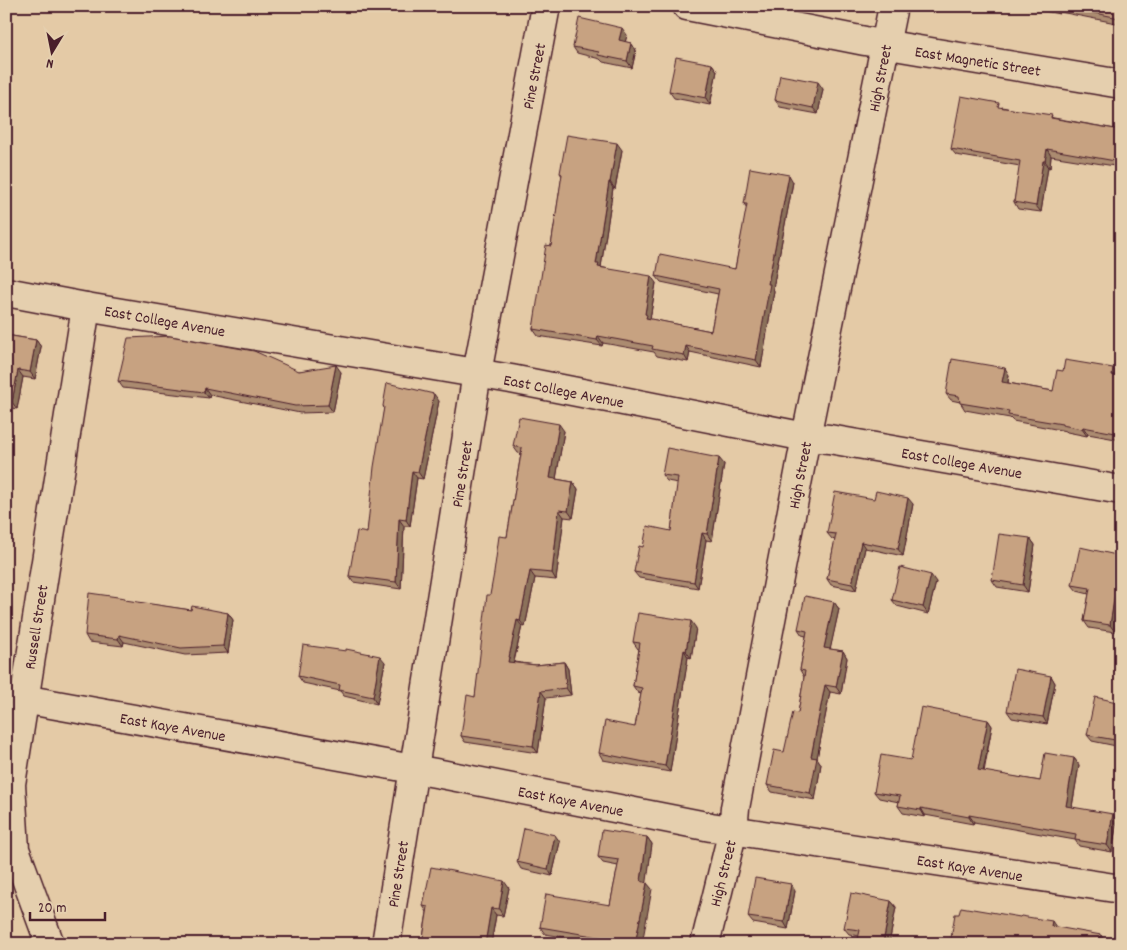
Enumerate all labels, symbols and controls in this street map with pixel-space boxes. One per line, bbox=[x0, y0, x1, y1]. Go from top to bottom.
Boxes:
north arrow bbox=[28, 28, 78, 78]
street label: Pine Street bbox=[518, 41, 553, 112]
street label: East Magnetic Street bbox=[913, 41, 1042, 84]
street label: High Street bbox=[864, 43, 899, 114]
text: N bbox=[45, 52, 55, 73]
street label: East College Avenue bbox=[102, 301, 227, 344]
street label: East College Avenue bbox=[501, 370, 626, 415]
street label: Pine Street bbox=[447, 439, 480, 509]
street label: High Street bbox=[784, 440, 819, 511]
street label: East College Avenue bbox=[899, 443, 1024, 486]
street label: Russell Street bbox=[19, 583, 56, 671]
street label: East Kaye Avenue bbox=[118, 708, 227, 749]
street label: East Kaye Avenue bbox=[516, 781, 625, 824]
street label: High Street bbox=[705, 838, 744, 909]
street label: Pine Street bbox=[383, 839, 416, 909]
street label: East Kaye Avenue bbox=[915, 850, 1024, 889]
scale bar bbox=[30, 890, 105, 922]
text: 20 m bbox=[38, 898, 66, 920]

